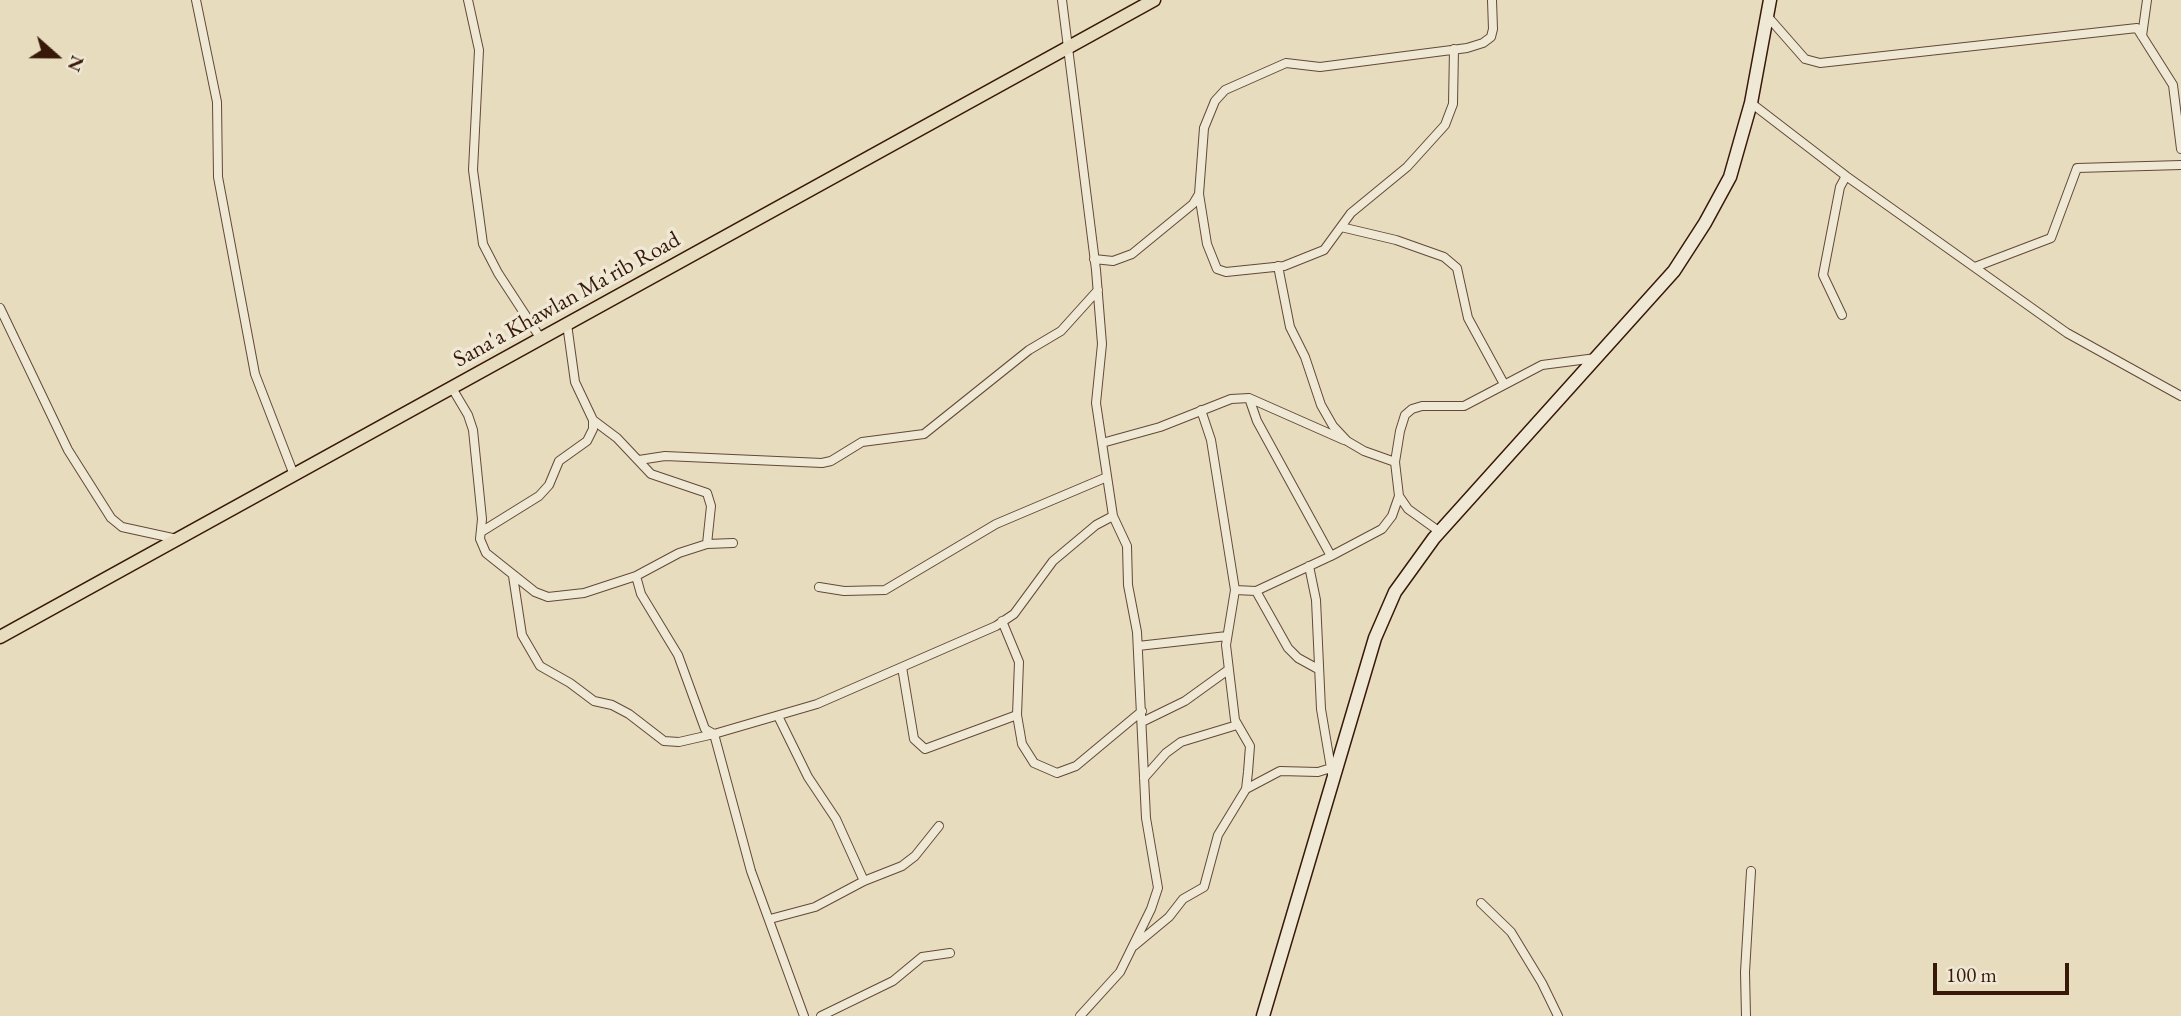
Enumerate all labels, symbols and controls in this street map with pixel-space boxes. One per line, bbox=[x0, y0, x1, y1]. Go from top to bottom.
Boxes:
north arrow bbox=[21, 21, 91, 91]
text: N bbox=[62, 52, 90, 75]
street label: Sana'a Khawlan Ma'rib Road bbox=[449, 226, 685, 374]
scale bar bbox=[1936, 950, 2072, 994]
text: 100 m bbox=[1946, 961, 1997, 988]

